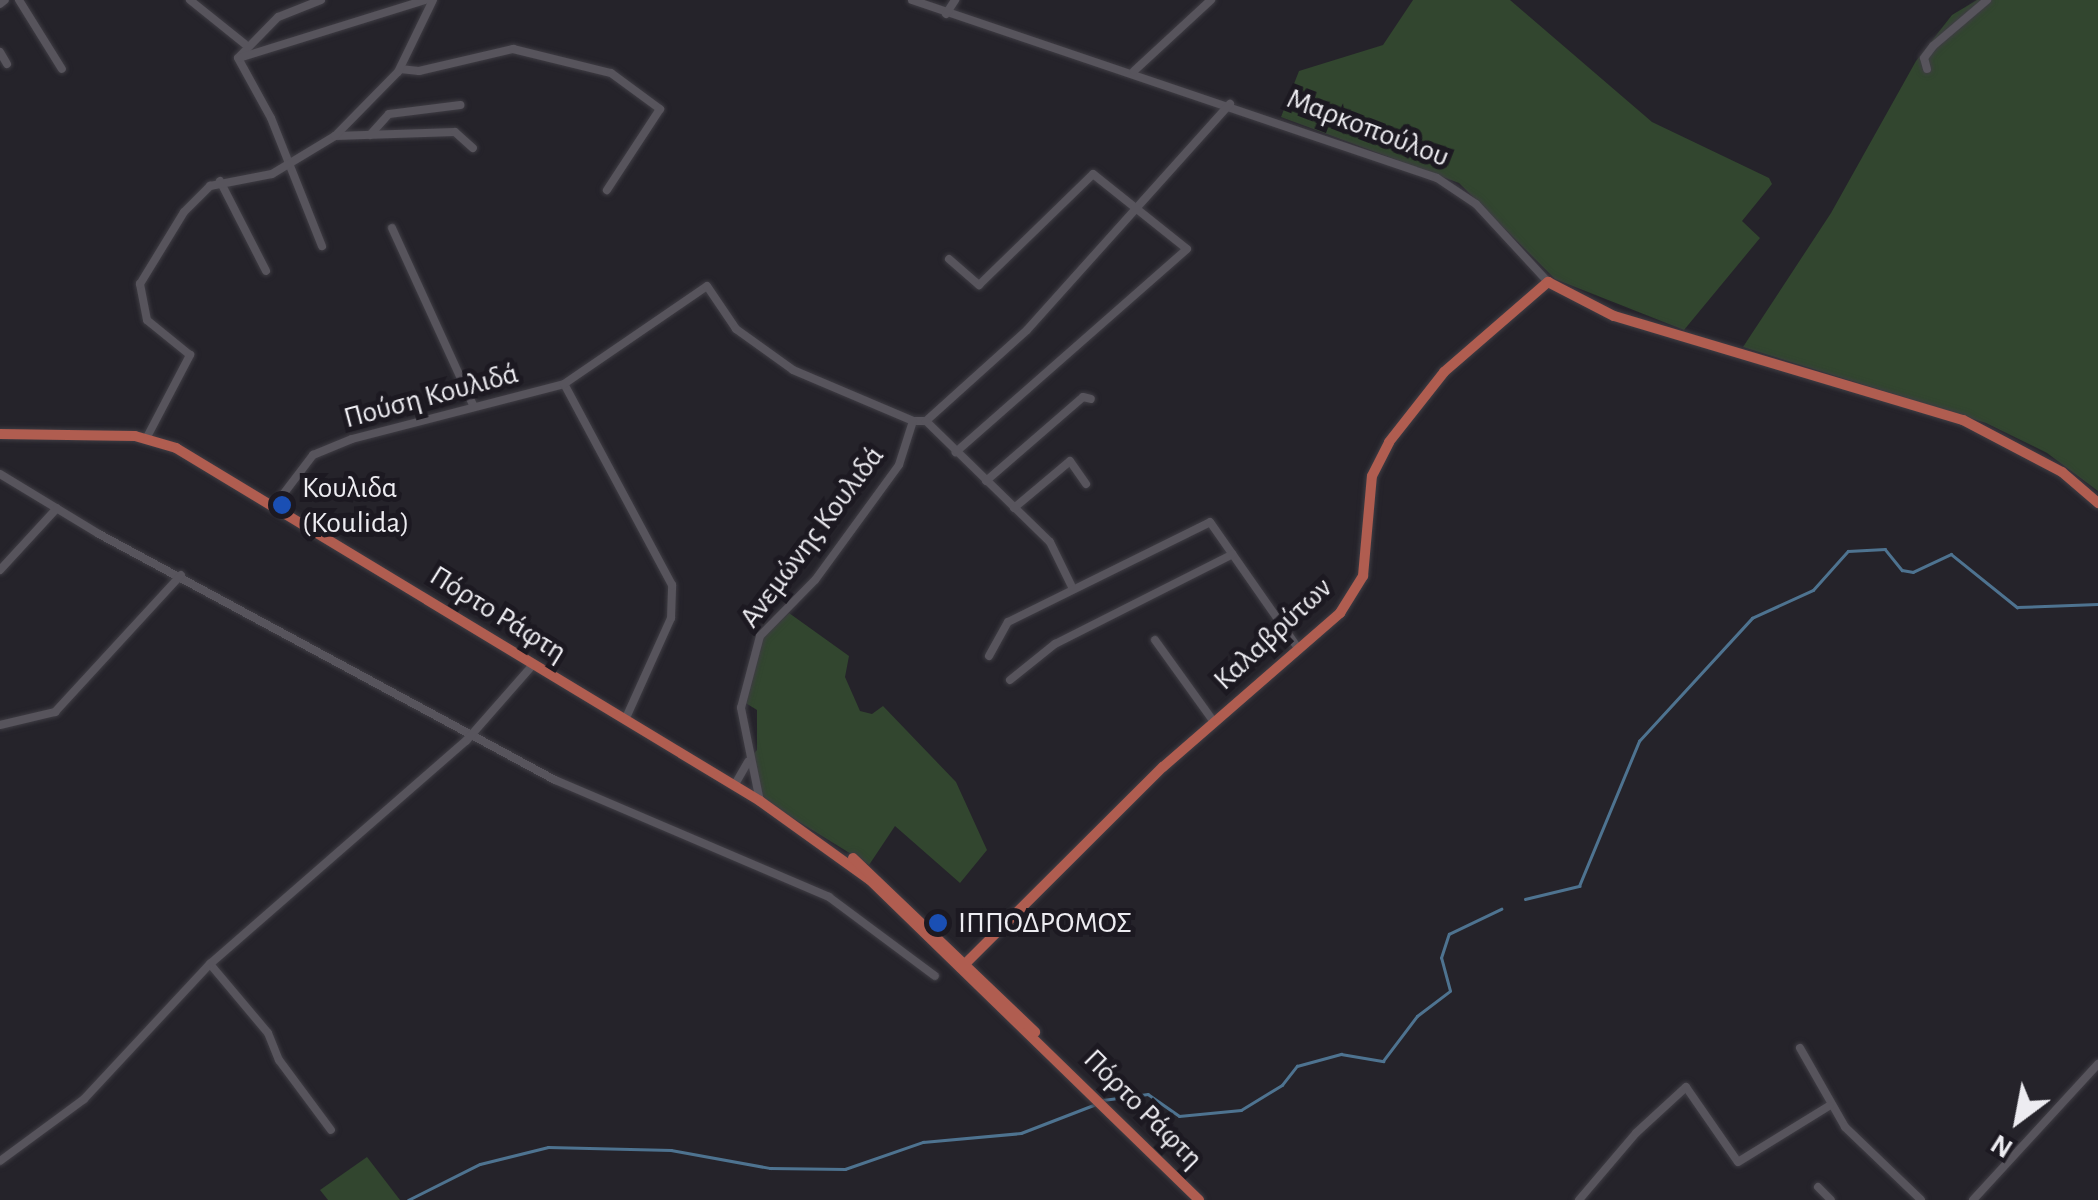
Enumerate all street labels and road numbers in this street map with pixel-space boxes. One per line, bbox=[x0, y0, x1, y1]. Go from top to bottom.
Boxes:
street label: Μαρκοπούλου bbox=[1282, 81, 1454, 175]
street label: Πούση Κουλιδά bbox=[340, 355, 522, 437]
street label: Ανεμώνης Κουλιδά bbox=[732, 439, 892, 635]
street label: Πόρτο Ράφτη bbox=[423, 558, 573, 670]
street label: Καλαβρύτων bbox=[1206, 570, 1340, 698]
street label: Πόρτο Ράφτη bbox=[1076, 1042, 1210, 1176]

